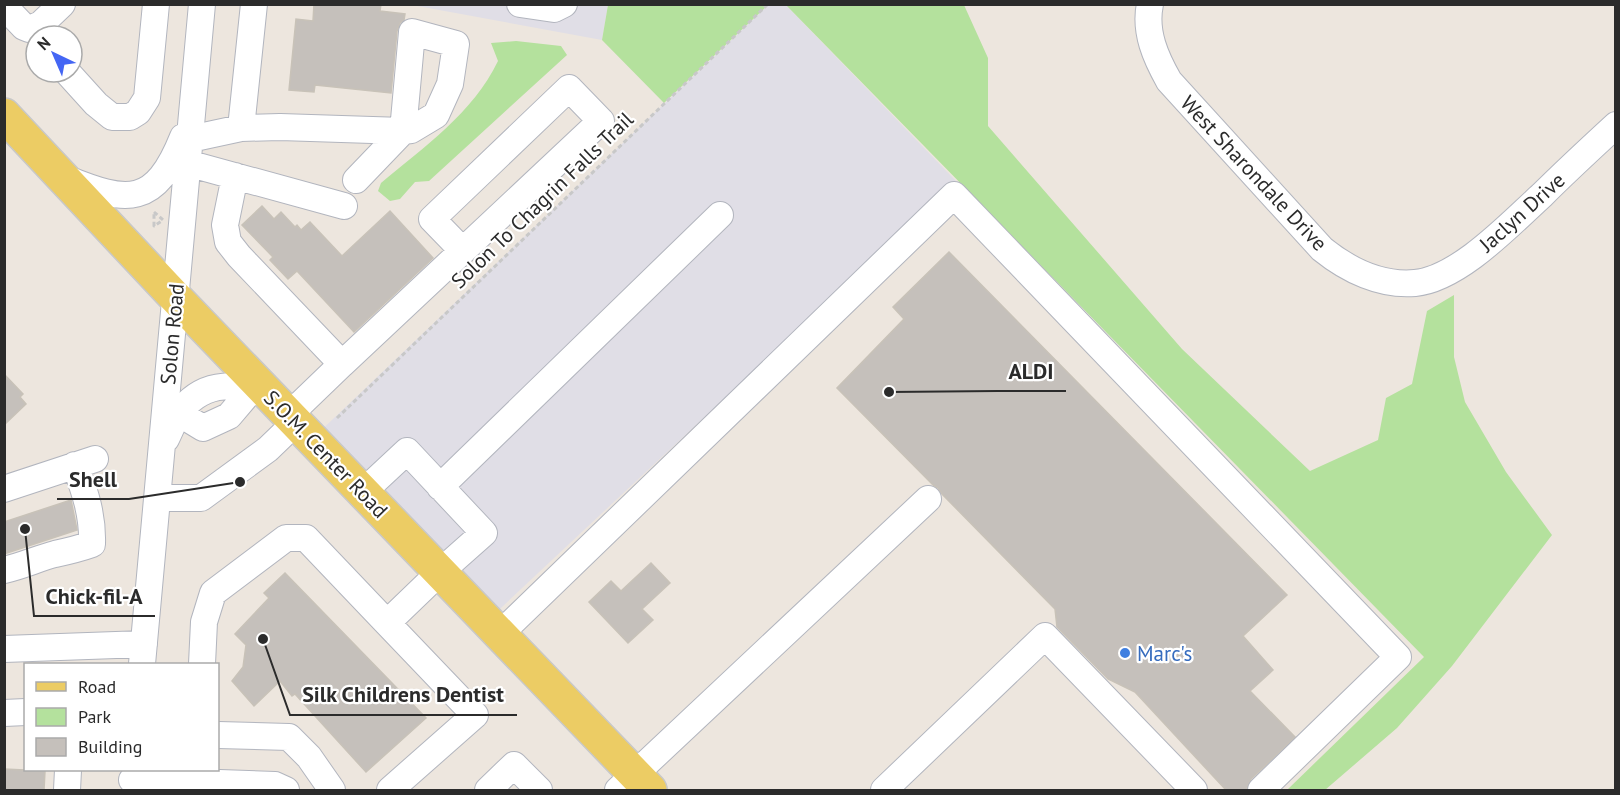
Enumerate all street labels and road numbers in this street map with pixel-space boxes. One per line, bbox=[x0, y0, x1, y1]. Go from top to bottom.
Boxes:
street label: West Sharondale Drive bbox=[1175, 90, 1333, 256]
street label: Solon To Chagrin Falls Trail bbox=[445, 106, 639, 294]
street label: Jaclyn Drive bbox=[1473, 166, 1570, 258]
street label: Solon Road bbox=[154, 282, 190, 386]
street label: S.O.M. Center Road bbox=[258, 385, 394, 523]

